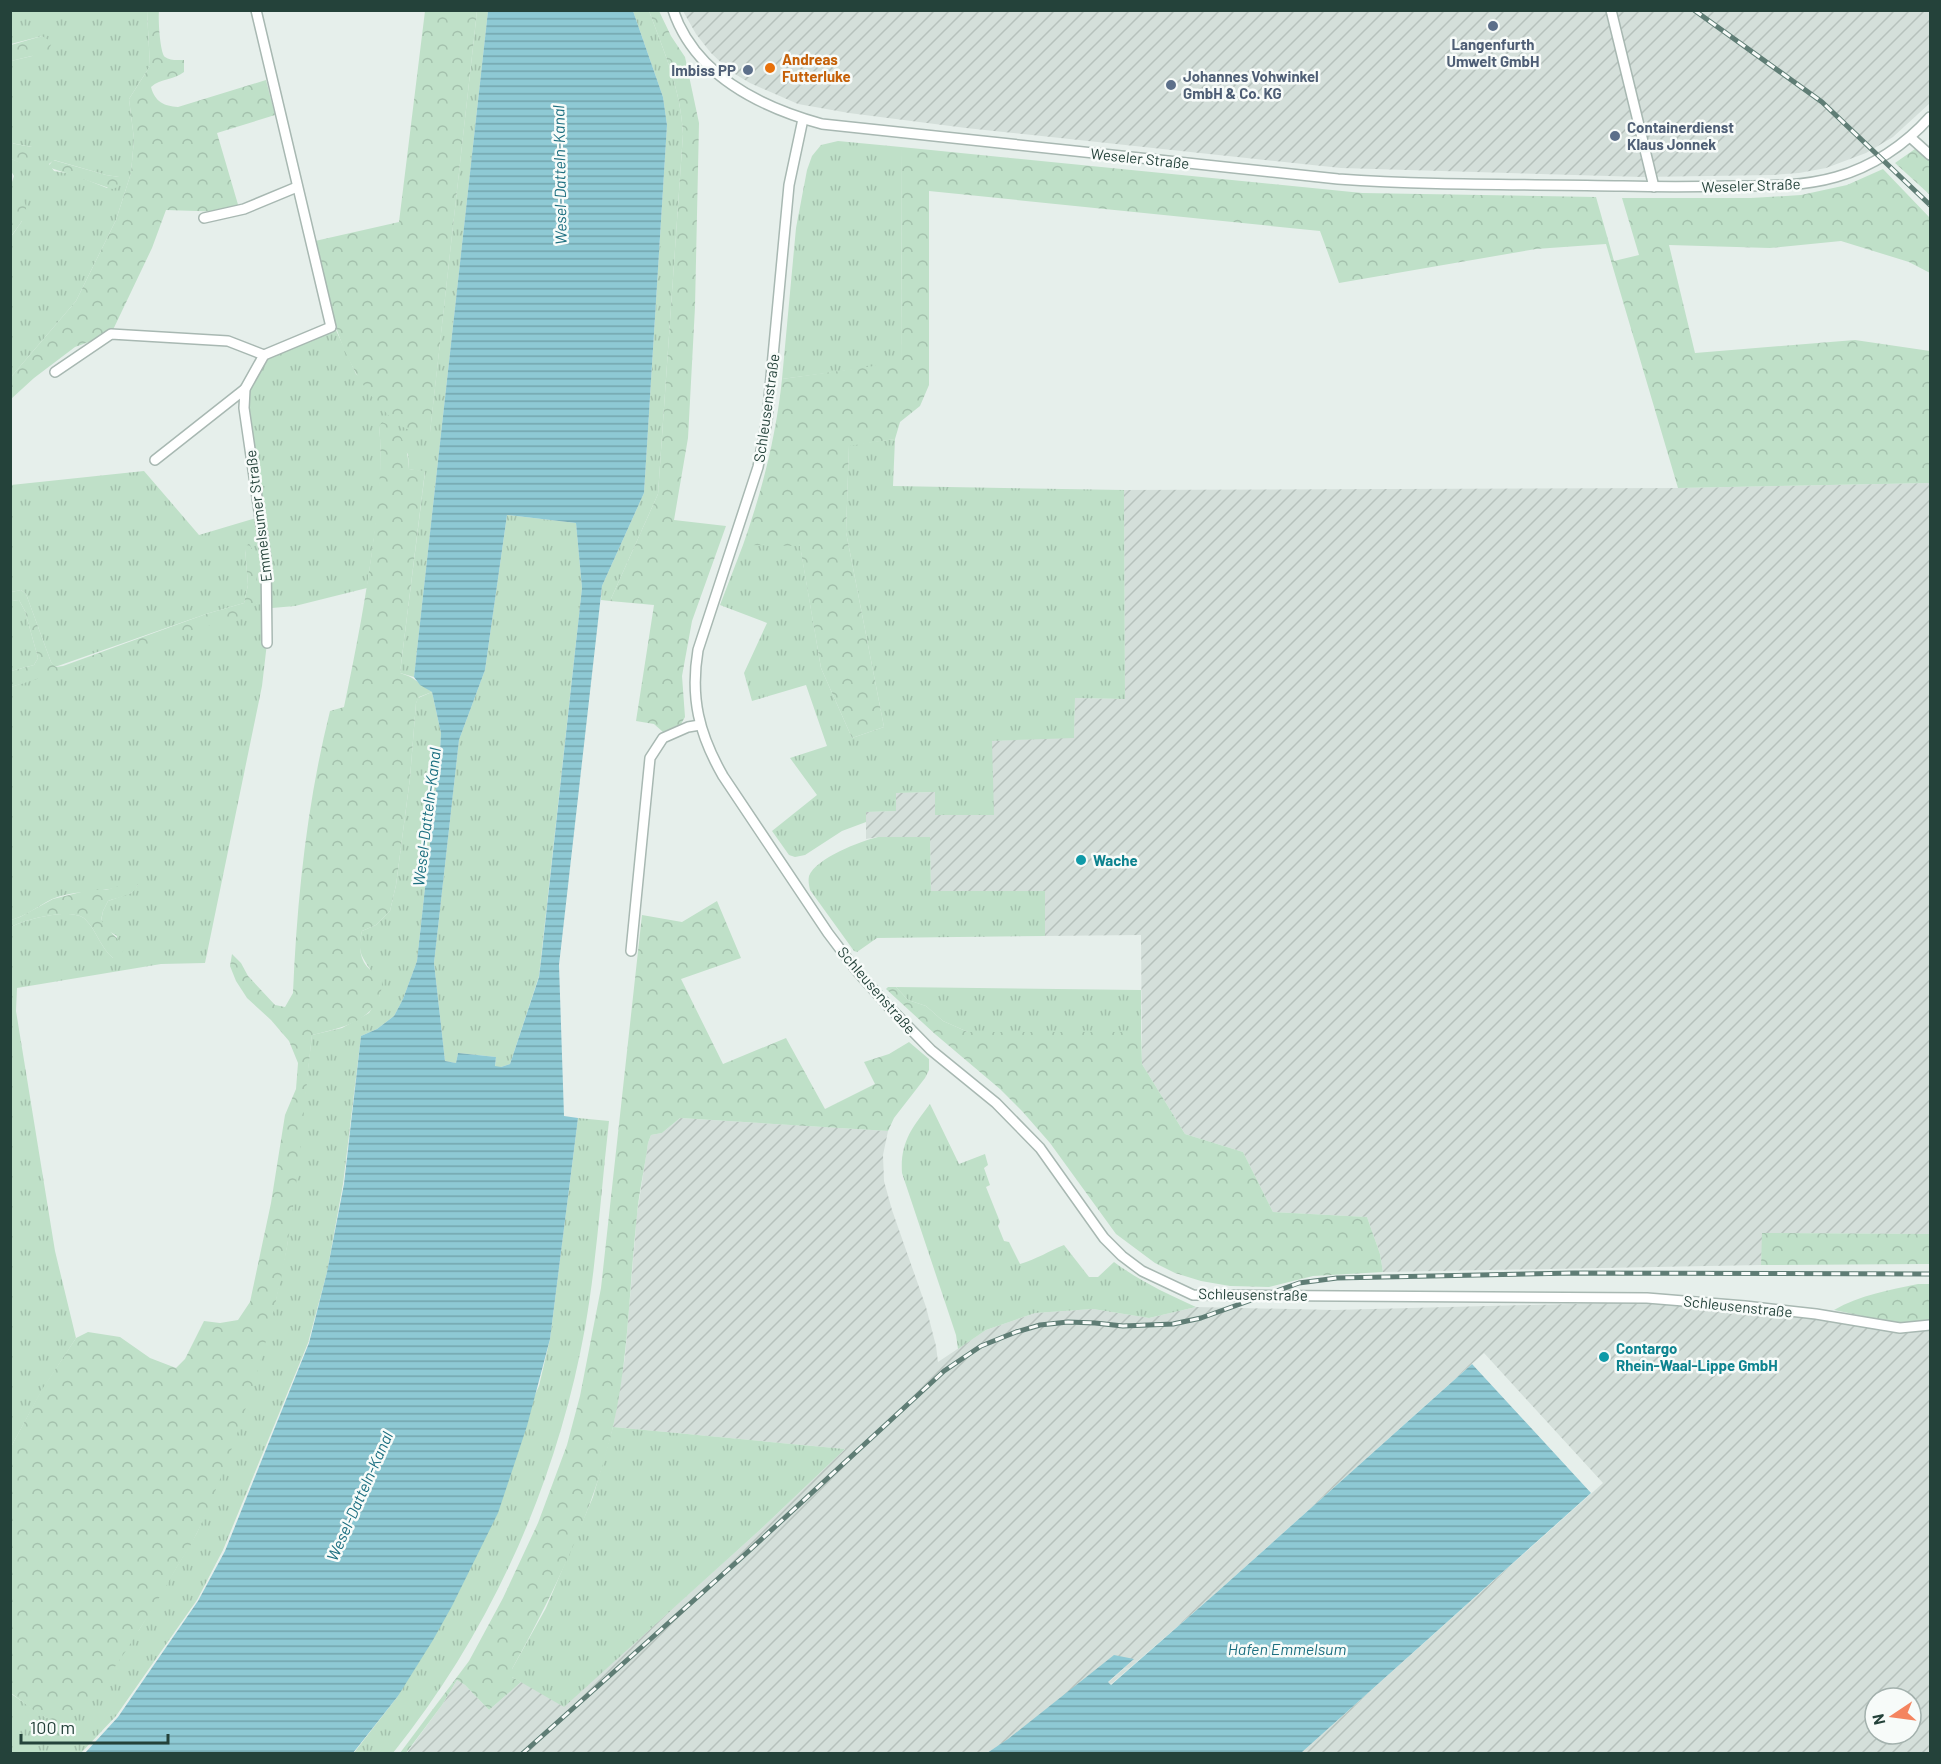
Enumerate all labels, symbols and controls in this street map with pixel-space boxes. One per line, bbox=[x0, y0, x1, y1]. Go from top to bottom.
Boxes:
marker: Langenfurth Umwelt GmbH bbox=[1486, 19, 1500, 33]
place label: Langenfurth Umwelt GmbH bbox=[1446, 35, 1540, 70]
place label: Andreas Futterluke bbox=[782, 50, 851, 85]
place label: Imbiss PP bbox=[671, 61, 736, 79]
marker: Andreas Futterluke bbox=[763, 61, 777, 75]
marker: Imbiss PP bbox=[741, 63, 755, 77]
place label: Johannes Vohwinkel GmbH & Co. KG bbox=[1183, 67, 1319, 102]
marker: Johannes Vohwinkel GmbH & Co. KG bbox=[1164, 78, 1178, 92]
water label: Wesel-Datteln-Kanal bbox=[548, 105, 570, 245]
place label: Containerdienst Klaus Jonnek bbox=[1627, 118, 1734, 153]
marker: Containerdienst Klaus Jonnek bbox=[1608, 129, 1622, 143]
street label: Weseler Straße bbox=[1090, 144, 1190, 172]
street label: Weseler Straße bbox=[1701, 174, 1801, 196]
street label: Schleusenstraße bbox=[749, 353, 783, 463]
street label: Emmelsumer Straße bbox=[241, 449, 275, 583]
water label: Wesel-Datteln-Kanal bbox=[408, 746, 444, 887]
place label: Wache bbox=[1093, 851, 1138, 869]
marker: Wache bbox=[1074, 853, 1088, 867]
street label: Schleusenstraße bbox=[834, 943, 920, 1037]
street label: Schleusenstraße bbox=[1198, 1284, 1308, 1304]
street label: Schleusenstraße bbox=[1683, 1291, 1793, 1321]
place label: Contargo Rhein-Waal-Lippe GmbH bbox=[1616, 1339, 1778, 1374]
marker: Contargo Rhein-Waal-Lippe GmbH bbox=[1597, 1350, 1611, 1364]
water label: Wesel-Datteln-Kanal bbox=[322, 1428, 396, 1564]
water label: Hafen Emmelsum bbox=[1228, 1639, 1346, 1658]
north arrow bbox=[1863, 1686, 1923, 1746]
scale bar bbox=[21, 1707, 168, 1745]
text: N bbox=[1867, 1712, 1888, 1727]
text: 100 m bbox=[30, 1716, 75, 1738]

